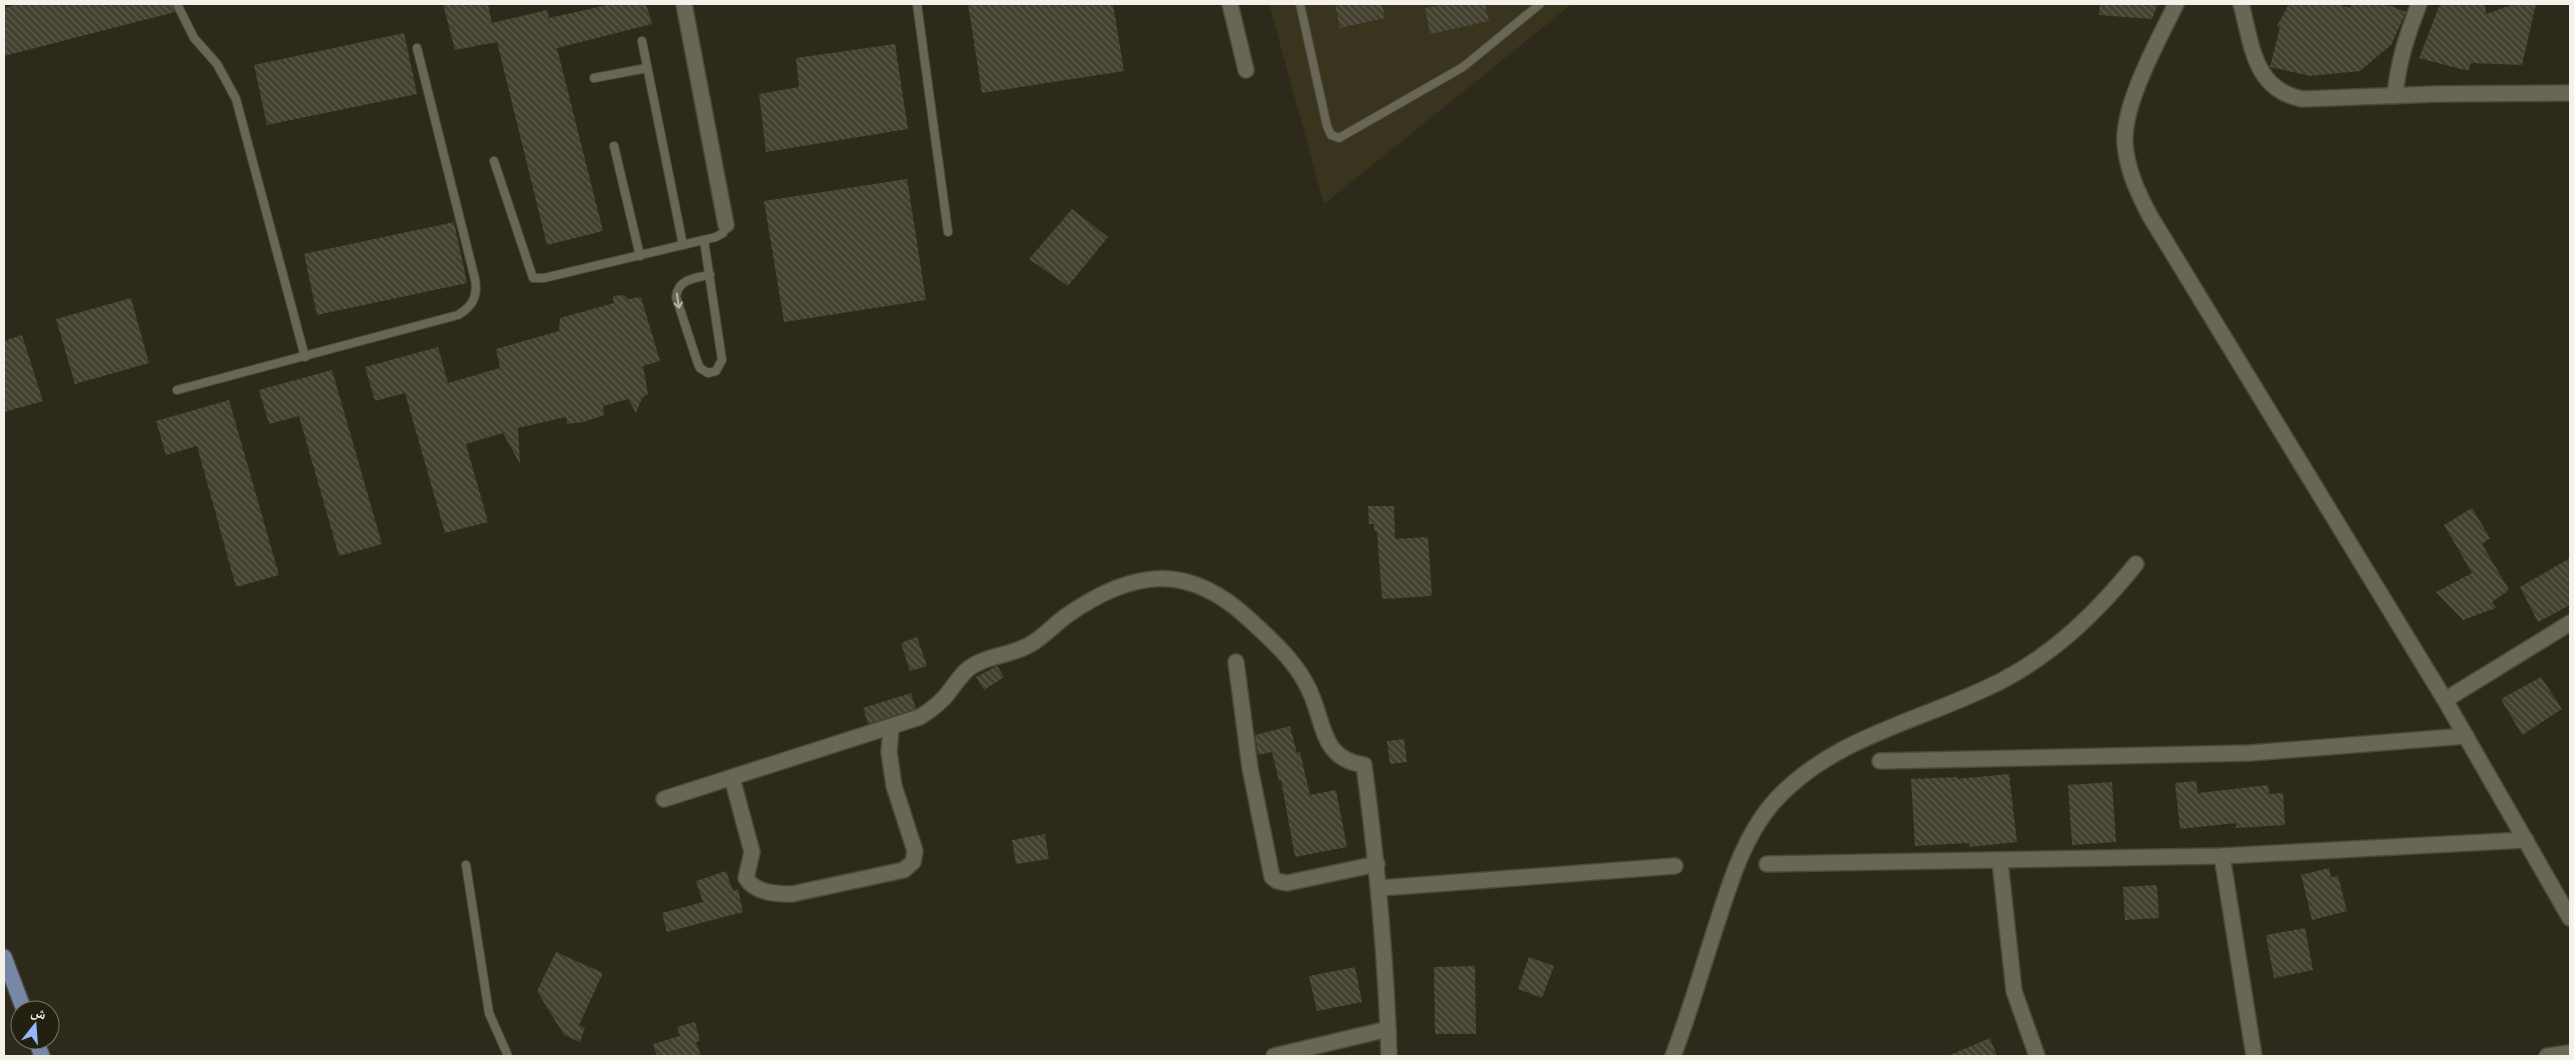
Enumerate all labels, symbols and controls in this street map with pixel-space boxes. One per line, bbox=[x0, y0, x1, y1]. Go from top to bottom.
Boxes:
one-way arrow bbox=[673, 292, 683, 308]
north arrow bbox=[10, 1000, 60, 1050]
text: ش bbox=[28, 1001, 49, 1028]

